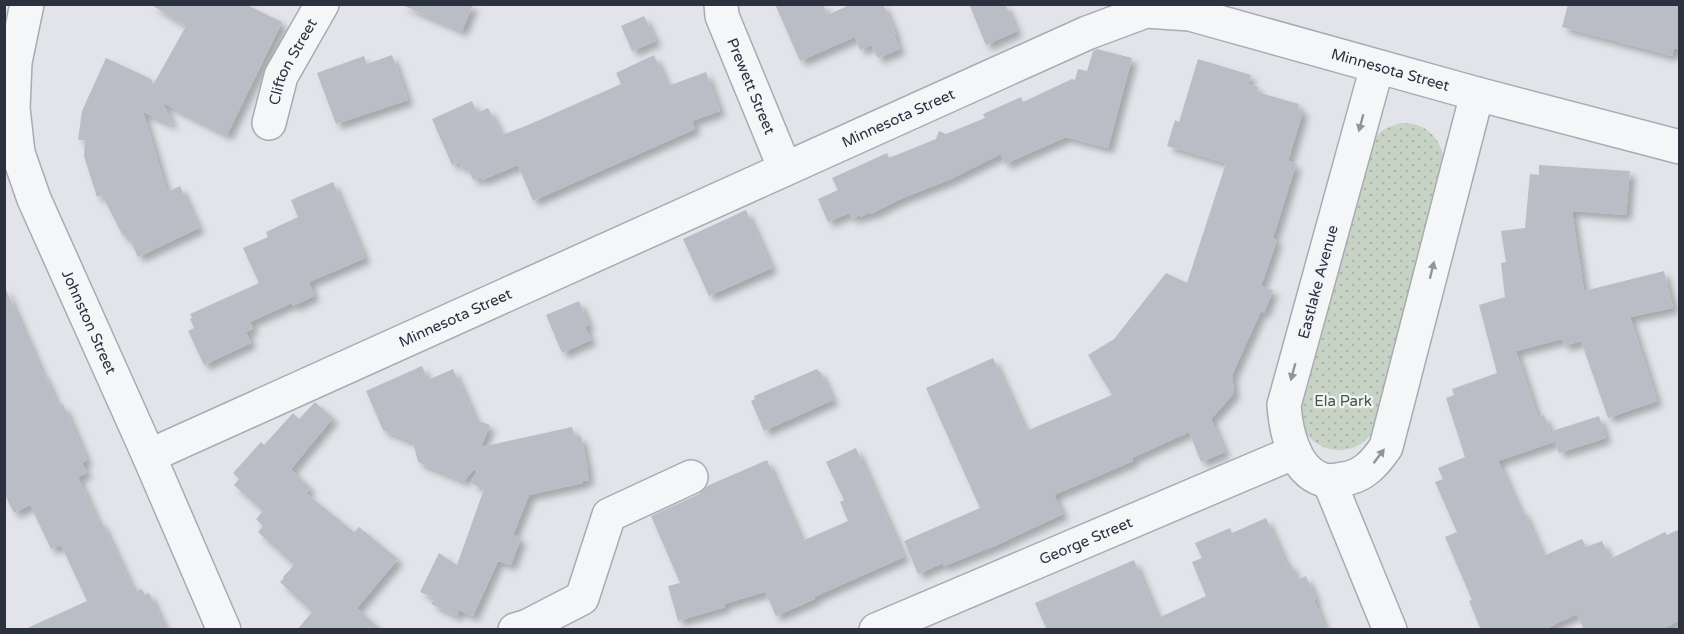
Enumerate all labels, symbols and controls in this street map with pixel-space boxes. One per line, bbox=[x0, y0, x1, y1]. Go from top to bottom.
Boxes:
street label: Clifton Street bbox=[265, 15, 321, 107]
street label: Prewett Street bbox=[723, 35, 779, 137]
street label: Minnesota Street bbox=[1329, 45, 1452, 95]
street label: Minnesota Street bbox=[839, 85, 958, 151]
one-way arrow bbox=[1356, 114, 1366, 132]
street label: Eastlake Avenue bbox=[1294, 223, 1342, 341]
one-way arrow bbox=[1427, 260, 1437, 279]
street label: Johnston Street bbox=[58, 267, 120, 377]
street label: Minnesota Street bbox=[396, 284, 515, 351]
one-way arrow bbox=[1288, 363, 1297, 381]
park label: Ela Park bbox=[1314, 392, 1372, 410]
one-way arrow bbox=[1373, 449, 1385, 465]
street label: George Street bbox=[1037, 513, 1135, 569]

